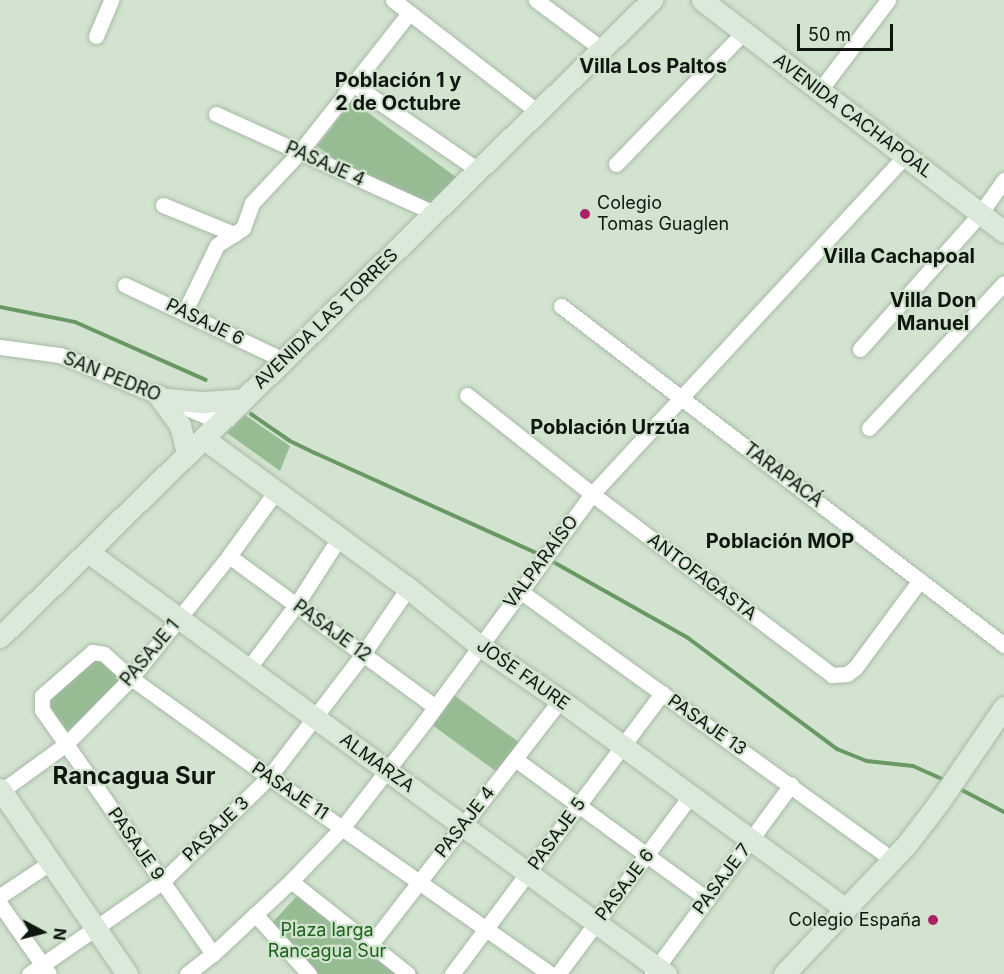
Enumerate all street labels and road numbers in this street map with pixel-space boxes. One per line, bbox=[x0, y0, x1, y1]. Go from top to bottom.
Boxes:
street label: AVENIDA CACHAPOAL bbox=[769, 49, 937, 183]
street label: PASAJE 4 bbox=[282, 137, 368, 191]
street label: AVENIDA LAS TORRES bbox=[249, 244, 403, 394]
street label: PASAJE 6 bbox=[163, 294, 247, 350]
street label: SAN PEDRO bbox=[60, 348, 164, 406]
street label: TARAPACÁ bbox=[739, 438, 827, 512]
street label: VALPARAÍSO bbox=[499, 511, 583, 613]
street label: ANTOFAGASTA bbox=[643, 529, 761, 625]
street label: PASAJE 12 bbox=[289, 596, 375, 666]
street label: PASAJE 1 bbox=[116, 615, 184, 691]
street label: JOŚE FAURE bbox=[472, 635, 574, 715]
street label: PASAJE 13 bbox=[663, 690, 751, 760]
street label: ALMARZA bbox=[336, 729, 418, 797]
street label: PASAJE 11 bbox=[248, 758, 332, 824]
street label: PASAJE 4 bbox=[431, 782, 499, 862]
street label: PASAJE 3 bbox=[178, 792, 254, 866]
street label: PASAJE 5 bbox=[524, 794, 590, 874]
street label: PASAJE 9 bbox=[103, 803, 169, 885]
street label: PASAJE 7 bbox=[688, 839, 756, 919]
street label: PASAJE 6 bbox=[591, 845, 659, 925]

